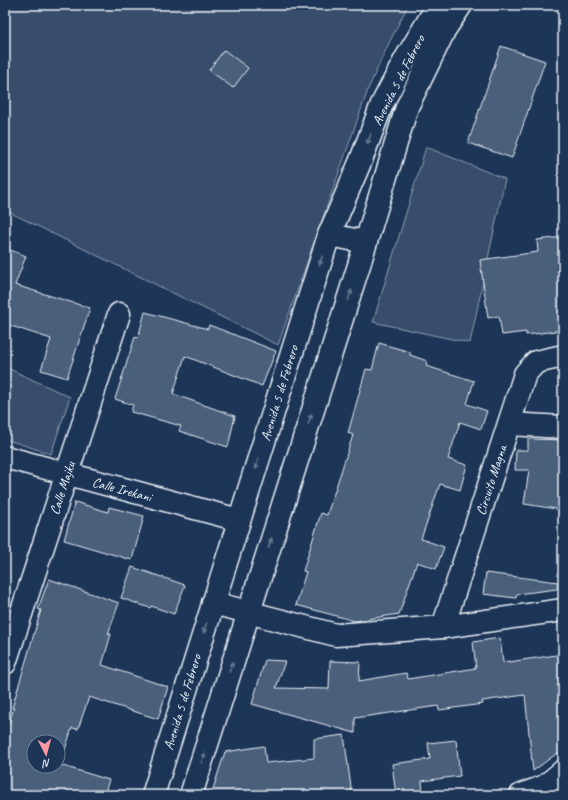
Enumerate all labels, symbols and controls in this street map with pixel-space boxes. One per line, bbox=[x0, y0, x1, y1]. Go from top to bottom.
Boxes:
street label: Avenida 5 de Febrero bbox=[368, 31, 429, 128]
one-way arrow bbox=[366, 134, 372, 146]
one-way arrow bbox=[318, 254, 324, 266]
one-way arrow bbox=[347, 289, 353, 301]
street label: Avenida 5 de Febrero bbox=[257, 342, 302, 443]
one-way arrow bbox=[307, 413, 313, 425]
street label: Circuito Magna bbox=[472, 442, 511, 517]
one-way arrow bbox=[254, 458, 260, 470]
street label: Calle Majku bbox=[46, 459, 79, 517]
street label: Calle Irekani bbox=[90, 473, 156, 506]
one-way arrow bbox=[268, 537, 274, 549]
one-way arrow bbox=[202, 622, 208, 634]
street label: Avenida 5 de Febrero bbox=[160, 651, 205, 752]
one-way arrow bbox=[228, 660, 234, 672]
north arrow bbox=[26, 734, 66, 774]
one-way arrow bbox=[200, 751, 206, 763]
text: N bbox=[41, 757, 51, 771]

